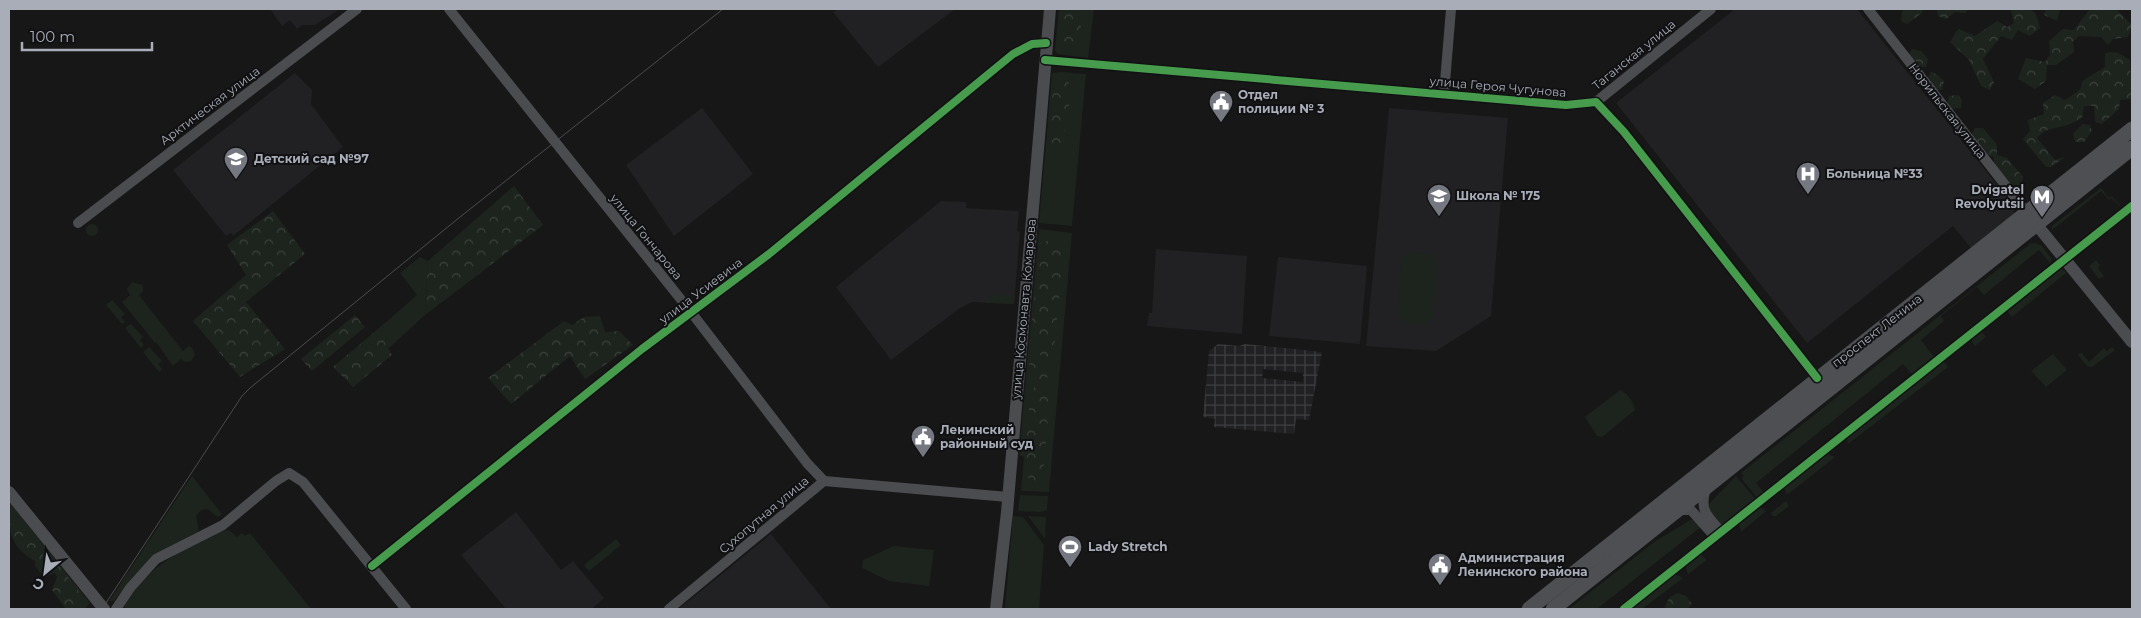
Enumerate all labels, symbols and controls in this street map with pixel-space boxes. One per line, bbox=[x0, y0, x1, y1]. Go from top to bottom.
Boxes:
street label: Таганская улица bbox=[1589, 16, 1678, 93]
scale bar bbox=[22, 20, 152, 52]
text: 100 m bbox=[30, 27, 75, 46]
street label: Норильская улица bbox=[1906, 60, 1989, 161]
street label: Арктическая улица bbox=[157, 63, 263, 148]
street label: улица Героя Чугунова bbox=[1428, 73, 1567, 100]
place label: Отдел полиции № 3 bbox=[1238, 87, 1324, 116]
public building icon: Отдел полиции № 3 bbox=[1208, 89, 1234, 123]
school or university icon: Детский сад №97 bbox=[223, 146, 249, 180]
place label: Детский сад №97 bbox=[254, 151, 369, 166]
hospital icon: Больница №33 bbox=[1795, 161, 1821, 195]
place label: Больница №33 bbox=[1826, 166, 1923, 181]
place label: Dvigatel Revolyutsii bbox=[1955, 182, 2024, 211]
school or university icon: Школа № 175 bbox=[1426, 183, 1452, 217]
metro station icon: Dvigatel Revolyutsii bbox=[2029, 184, 2055, 218]
place label: Школа № 175 bbox=[1456, 188, 1540, 203]
street label: улица Гончарова bbox=[607, 190, 686, 283]
street label: улица Космонавта Комарова bbox=[1008, 218, 1039, 401]
street label: улица Усиевича bbox=[655, 254, 745, 327]
street label: проспект Ленина bbox=[1829, 291, 1925, 370]
place label: Ленинский районный суд bbox=[940, 422, 1034, 451]
public building icon: Ленинский районный суд bbox=[910, 424, 936, 458]
street label: Сухопутная улица bbox=[716, 473, 811, 556]
sports icon: Lady Stretch bbox=[1057, 534, 1083, 568]
place label: Lady Stretch bbox=[1088, 539, 1168, 554]
north arrow bbox=[20, 548, 70, 598]
place label: Администрация Ленинского района bbox=[1458, 550, 1588, 579]
public building icon: Администрация Ленинского района bbox=[1427, 552, 1453, 586]
text: С bbox=[30, 574, 48, 595]

